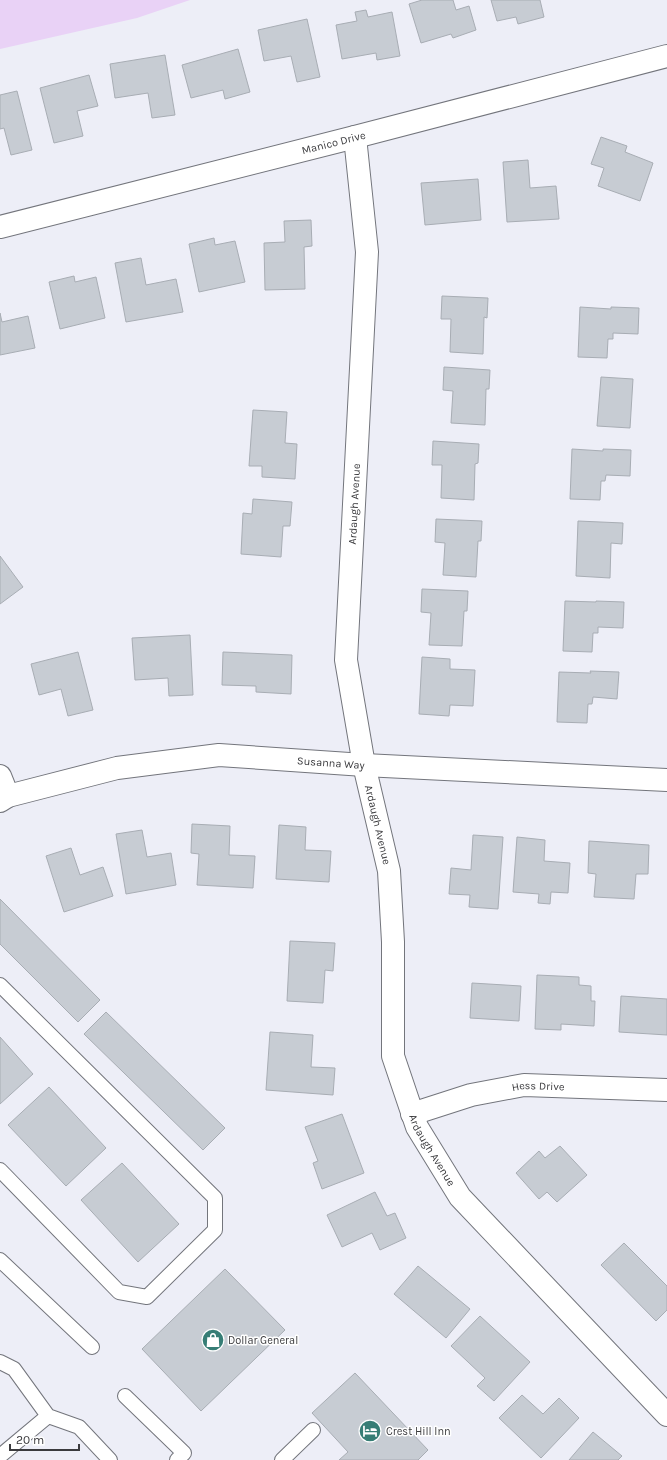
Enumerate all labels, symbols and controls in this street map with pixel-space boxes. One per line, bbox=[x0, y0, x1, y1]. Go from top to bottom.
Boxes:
street label: Manico Drive bbox=[300, 128, 367, 157]
street label: Ardaugh Avenue bbox=[346, 463, 363, 545]
street label: Susanna Way bbox=[297, 754, 365, 772]
street label: Ardaugh Avenue bbox=[362, 784, 393, 866]
street label: Hess Drive bbox=[511, 1079, 565, 1094]
street label: Ardaugh Avenue bbox=[406, 1112, 458, 1189]
shop icon: Dollar General bbox=[200, 1327, 226, 1353]
place label: Dollar General bbox=[228, 1334, 298, 1347]
hotel icon: Crest Hill Inn bbox=[357, 1418, 383, 1444]
place label: Crest Hill Inn bbox=[386, 1425, 451, 1438]
scale bar bbox=[10, 1426, 79, 1452]
text: 20 m bbox=[16, 1433, 44, 1447]

